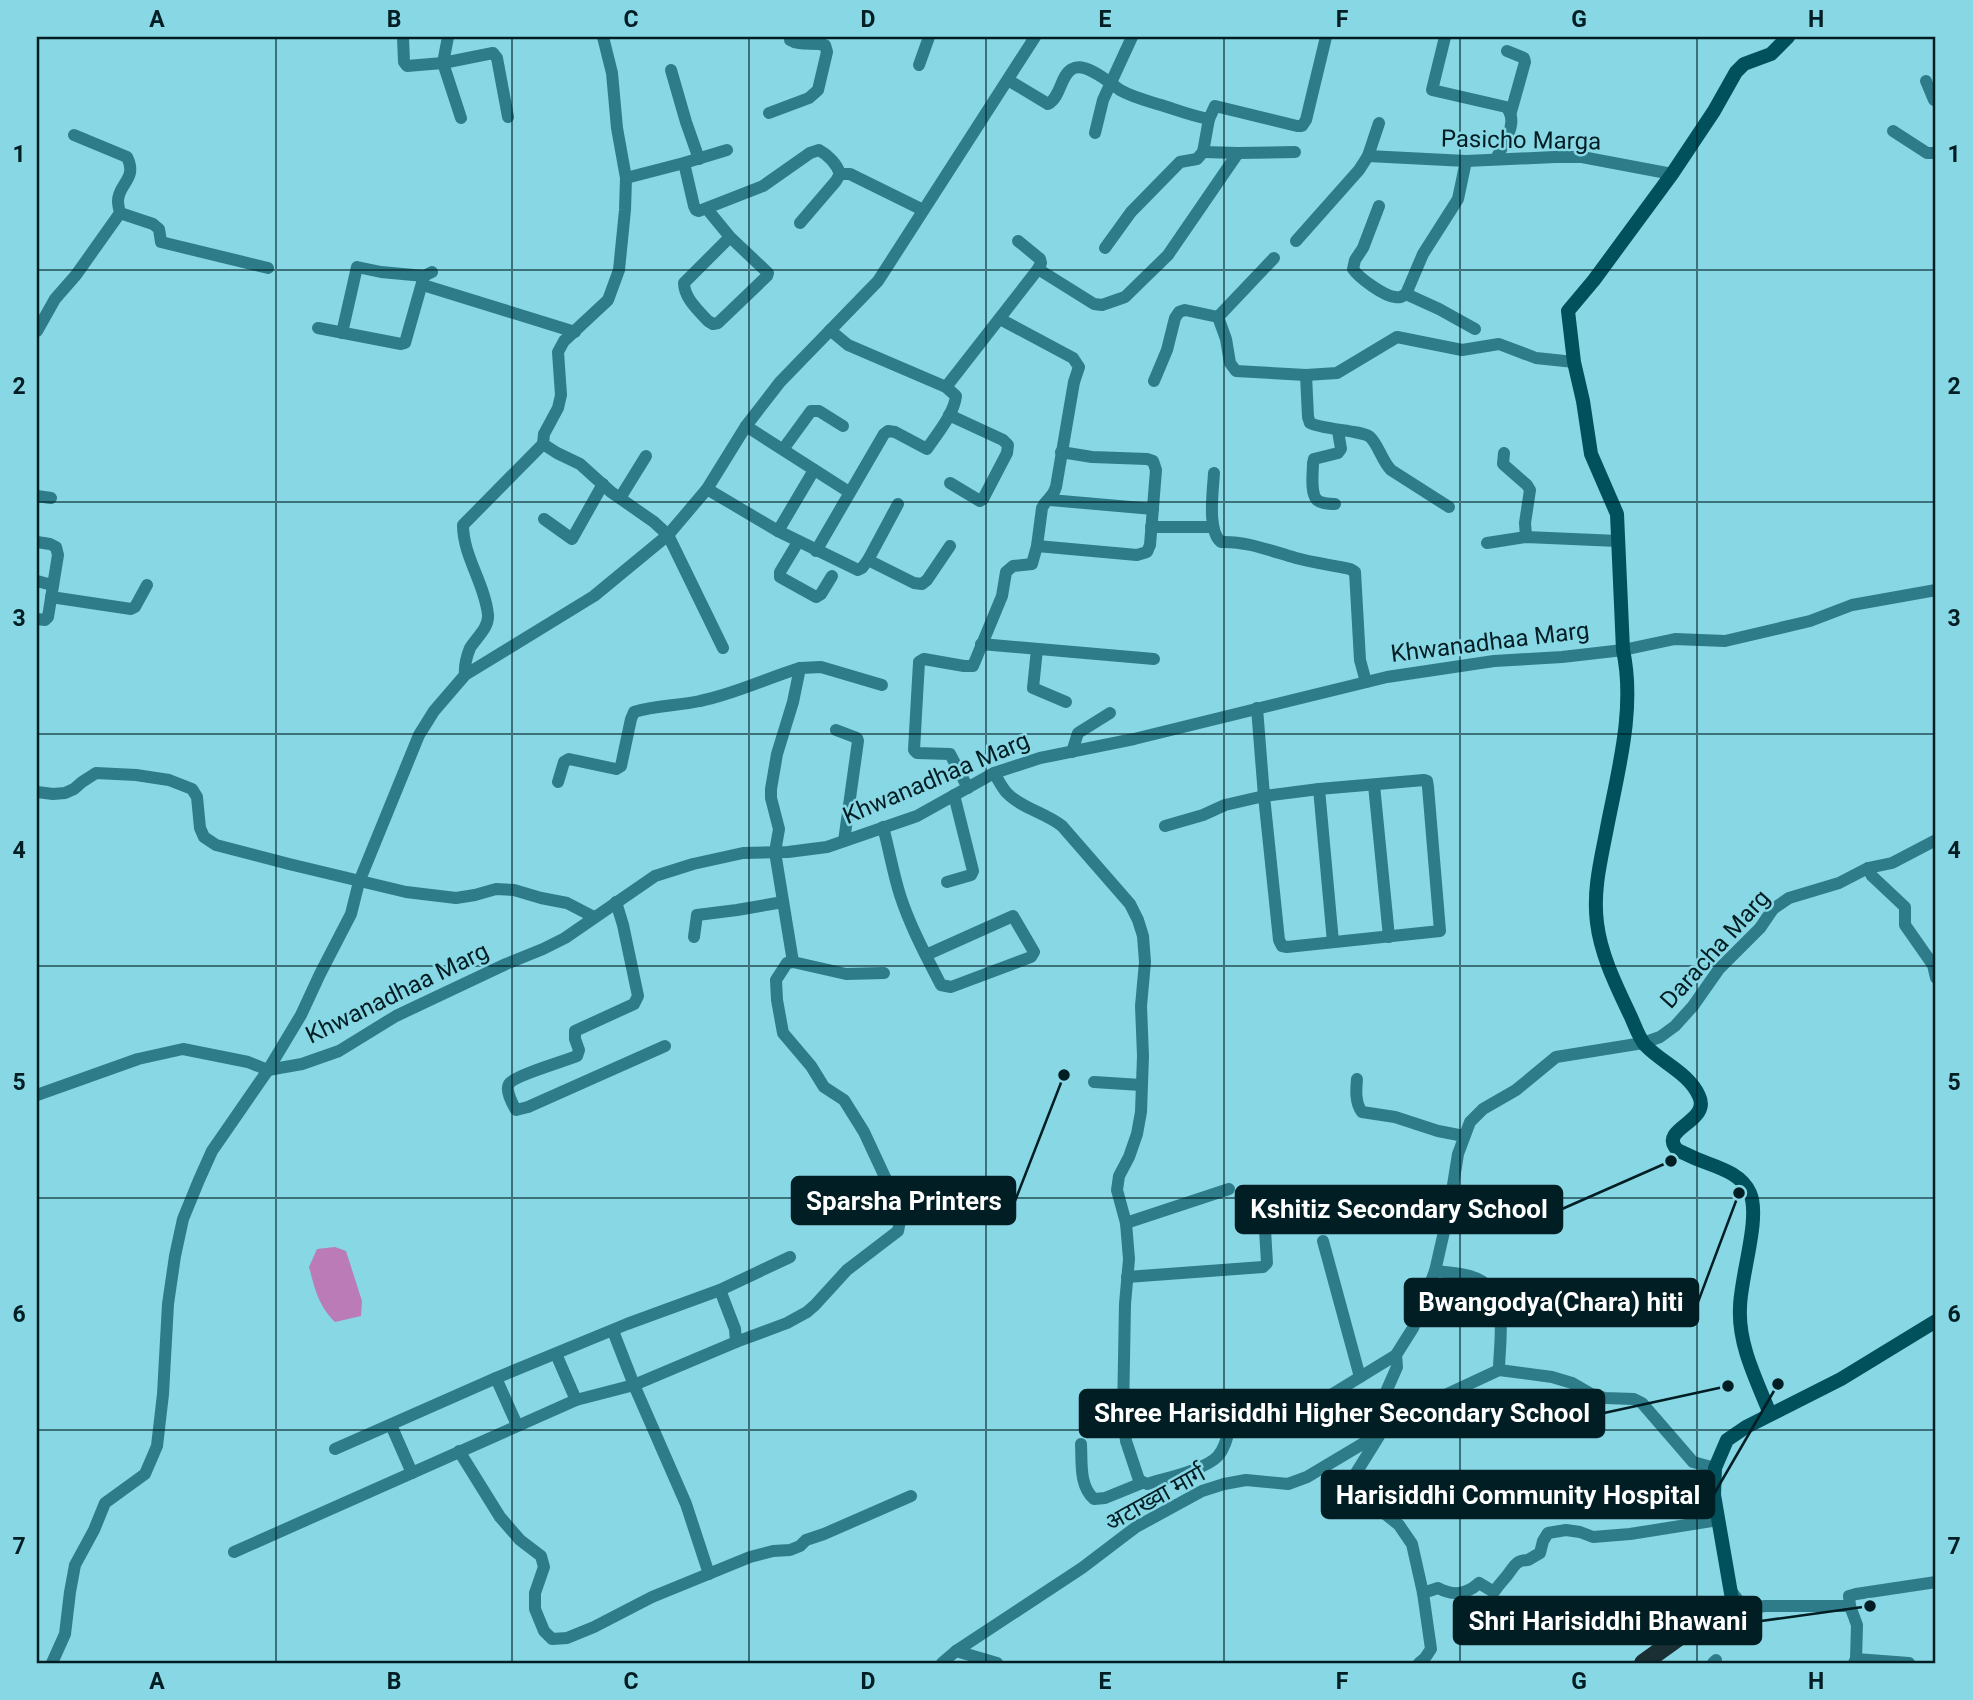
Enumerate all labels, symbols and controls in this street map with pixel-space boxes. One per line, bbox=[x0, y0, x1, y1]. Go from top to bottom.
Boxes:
text: A bbox=[149, 6, 165, 33]
text: B bbox=[387, 6, 401, 33]
text: C bbox=[623, 6, 639, 33]
text: D bbox=[861, 6, 875, 33]
text: E bbox=[1099, 6, 1112, 33]
text: F bbox=[1336, 6, 1349, 33]
text: G bbox=[1571, 6, 1587, 33]
text: H bbox=[1808, 6, 1824, 33]
street label: Pasicho Marga bbox=[1441, 125, 1601, 155]
text: 1 bbox=[12, 141, 26, 168]
text: 1 bbox=[1947, 141, 1961, 168]
text: 2 bbox=[12, 373, 26, 400]
text: 2 bbox=[1947, 373, 1961, 400]
text: 3 bbox=[12, 605, 26, 632]
text: 3 bbox=[1947, 605, 1961, 632]
street label: Khwanadhaa Marg bbox=[1389, 616, 1591, 668]
street label: Khwanadhaa Marg bbox=[839, 726, 1033, 830]
text: 4 bbox=[12, 837, 26, 864]
text: 4 bbox=[1947, 837, 1961, 864]
street label: Daracha Marg bbox=[1655, 884, 1775, 1014]
street label: Khwanadhaa Marg bbox=[301, 937, 493, 1049]
text: 5 bbox=[12, 1069, 26, 1096]
text: 5 bbox=[1947, 1069, 1961, 1096]
callout: Sparsha Printers bbox=[792, 1177, 1015, 1224]
text: Sparsha Printers bbox=[806, 1186, 1002, 1216]
callout: Kshitiz Secondary School bbox=[1236, 1186, 1562, 1233]
text: Kshitiz Secondary School bbox=[1250, 1194, 1548, 1224]
callout: Bwangodya(Chara) hiti bbox=[1405, 1279, 1698, 1326]
text: Bwangodya(Chara) hiti bbox=[1418, 1287, 1684, 1317]
text: 6 bbox=[12, 1301, 26, 1328]
text: 6 bbox=[1947, 1301, 1961, 1328]
callout: Shree Harisiddhi Higher Secondary School bbox=[1080, 1390, 1604, 1437]
text: Shree Harisiddhi Higher Secondary School bbox=[1094, 1398, 1590, 1428]
street label: अटाख्वा मार्ग bbox=[1100, 1459, 1211, 1537]
callout: Harisiddhi Community Hospital bbox=[1322, 1471, 1714, 1518]
text: Harisiddhi Community Hospital bbox=[1336, 1480, 1700, 1510]
text: 7 bbox=[12, 1533, 26, 1560]
text: 7 bbox=[1947, 1533, 1961, 1560]
callout: Shri Harisiddhi Bhawani bbox=[1454, 1597, 1761, 1644]
text: Shri Harisiddhi Bhawani bbox=[1468, 1606, 1748, 1636]
text: A bbox=[149, 1668, 165, 1695]
text: B bbox=[387, 1668, 401, 1695]
text: C bbox=[623, 1668, 639, 1695]
text: D bbox=[861, 1668, 875, 1695]
text: E bbox=[1099, 1668, 1112, 1695]
text: F bbox=[1336, 1668, 1349, 1695]
text: G bbox=[1571, 1668, 1587, 1695]
text: H bbox=[1808, 1668, 1824, 1695]

